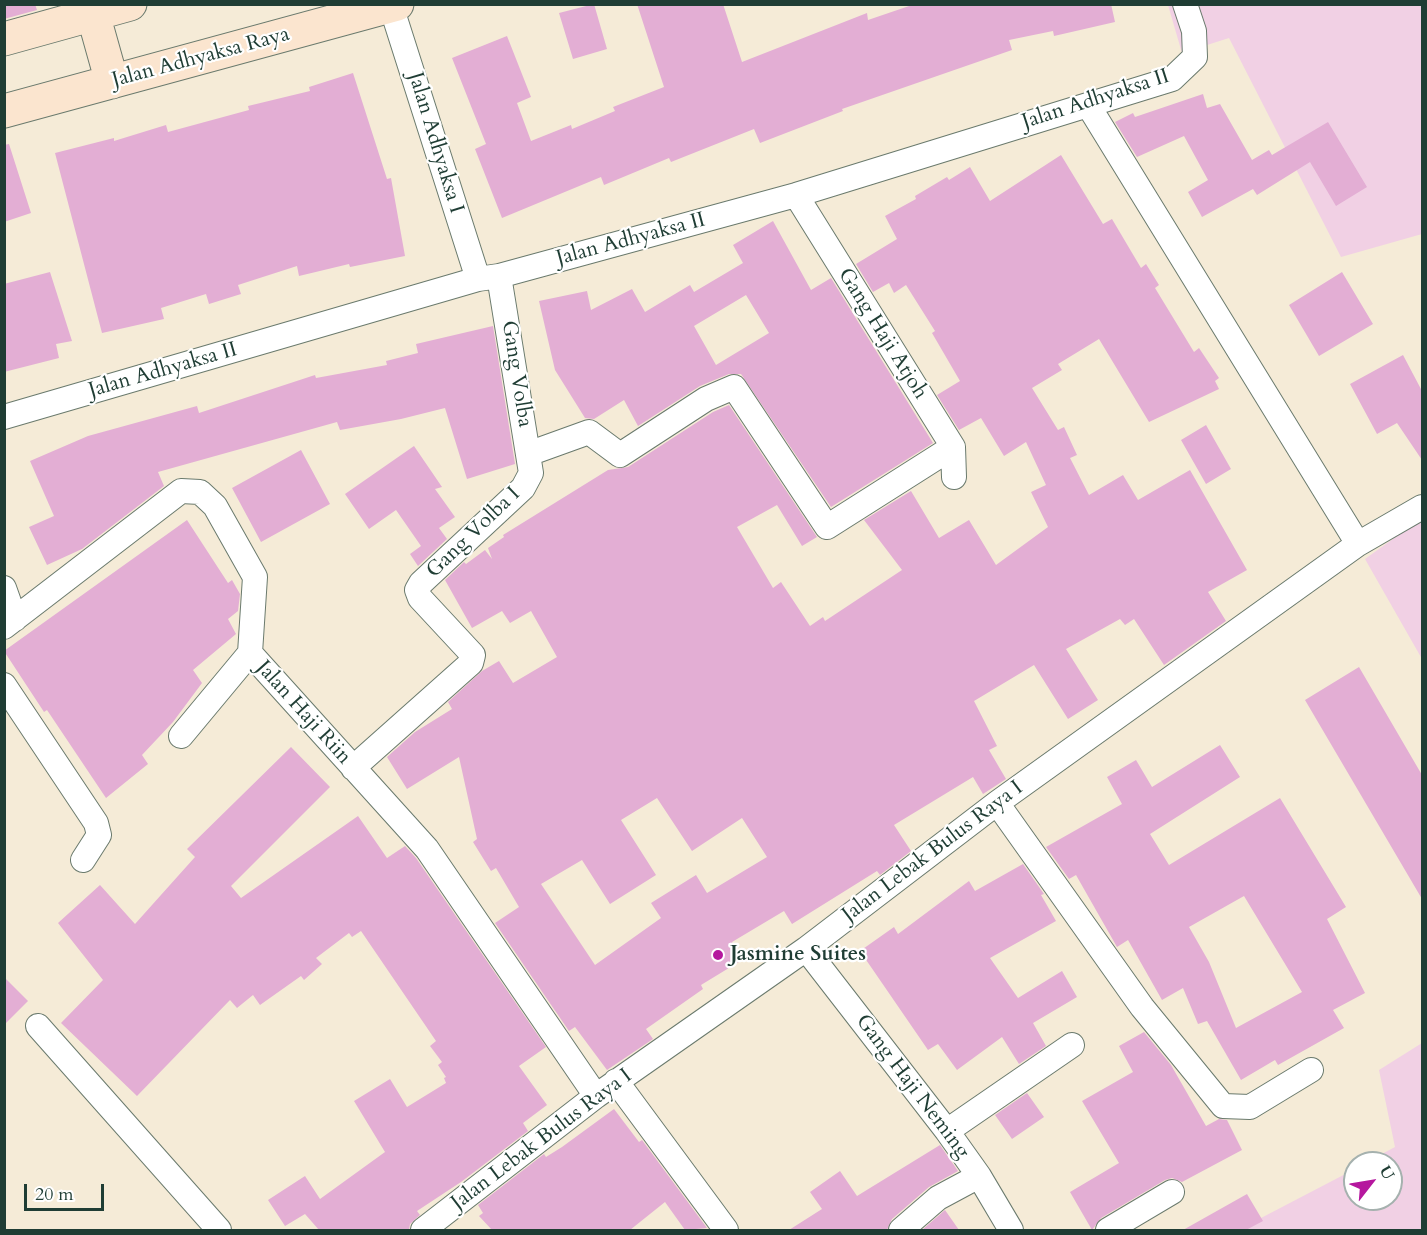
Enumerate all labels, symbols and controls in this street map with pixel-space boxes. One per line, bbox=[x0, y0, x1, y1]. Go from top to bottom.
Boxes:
street label: Jalan Adhyaksa Raya bbox=[109, 22, 293, 94]
street label: Jalan Adhyaksa II bbox=[1019, 64, 1173, 136]
street label: Jalan Adhyaksa I bbox=[402, 69, 468, 217]
street label: Jalan Adhyaksa II bbox=[554, 208, 708, 272]
street label: Gang Haji Atjoh bbox=[832, 264, 932, 404]
street label: Gang Volba bbox=[495, 319, 537, 429]
street label: Jalan Adhyaksa II bbox=[86, 338, 240, 404]
street label: Gang Volba I bbox=[422, 482, 526, 584]
street label: Jalan Haji Riin bbox=[250, 656, 356, 770]
street label: Jalan Lebak Bulus Raya I bbox=[838, 776, 1028, 928]
place label: Jasmine Suites bbox=[730, 942, 866, 968]
marker: Jasmine Suites bbox=[711, 948, 725, 962]
street label: Gang Haji Neming bbox=[850, 1010, 974, 1164]
street label: Jalan Lebak Bulus Raya I bbox=[447, 1064, 637, 1216]
north arrow bbox=[1343, 1151, 1403, 1211]
text: U bbox=[1374, 1161, 1400, 1184]
scale bar bbox=[27, 1172, 106, 1210]
text: 20 m bbox=[35, 1182, 74, 1207]

